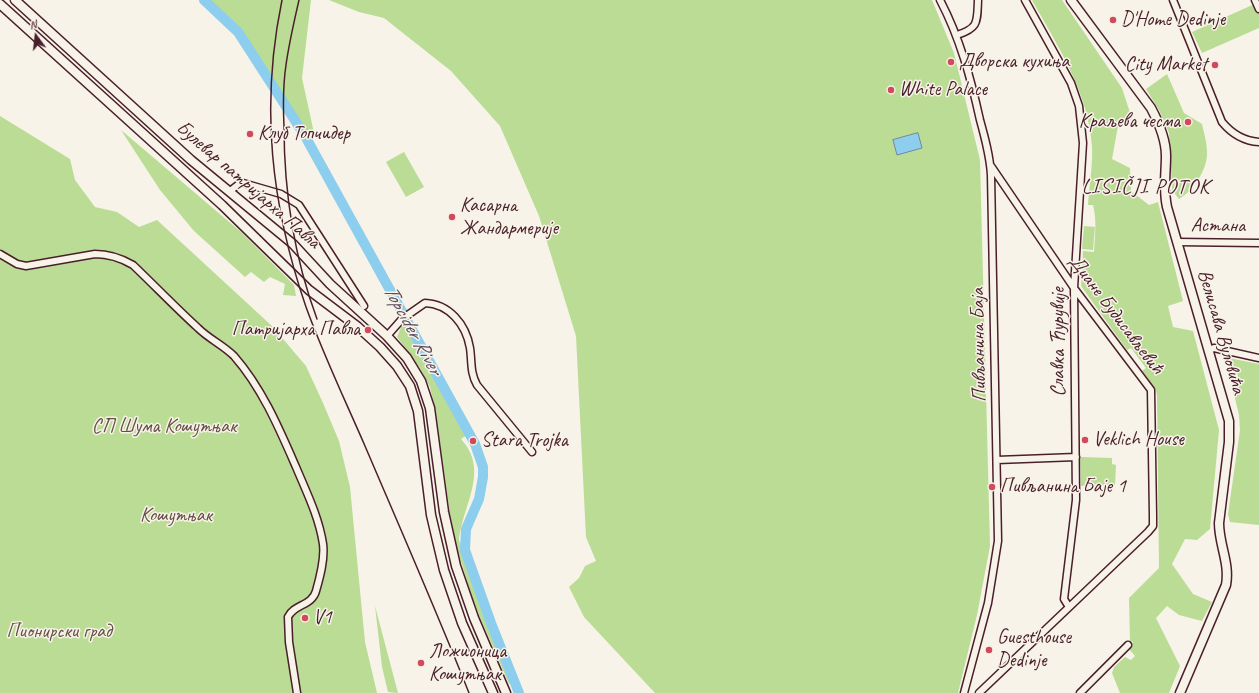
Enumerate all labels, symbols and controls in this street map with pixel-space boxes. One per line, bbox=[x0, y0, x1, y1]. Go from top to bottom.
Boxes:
place label: D'Home Dedinje bbox=[1121, 8, 1225, 32]
marker: D'Home Dedinje bbox=[1108, 15, 1118, 25]
north arrow bbox=[16, 16, 56, 56]
text: N bbox=[28, 17, 38, 32]
place label: Дворска кухиња bbox=[959, 50, 1069, 74]
place label: City Market bbox=[1125, 53, 1207, 77]
marker: Дворска кухиња bbox=[946, 57, 956, 67]
marker: City Market bbox=[1210, 60, 1220, 70]
place label: White Palace bbox=[899, 78, 987, 102]
marker: White Palace bbox=[886, 85, 896, 95]
place label: Краљева чесма bbox=[1079, 110, 1180, 134]
street label: Булевар патријарха Павла bbox=[171, 116, 325, 254]
marker: Краљева чесма bbox=[1183, 117, 1193, 127]
place label: Клуб Топчидер bbox=[258, 122, 350, 146]
marker: Клуб Топчидер bbox=[245, 129, 255, 139]
district label: LISIČJI POTOK bbox=[1082, 174, 1210, 200]
place label: Касарна Жандармерије bbox=[460, 194, 558, 241]
marker: Касарна Жандармерије bbox=[447, 212, 457, 222]
street label: Астана bbox=[1191, 214, 1245, 238]
street label: Диане Будисављевић bbox=[1063, 251, 1169, 379]
street label: Велисава Вуловића bbox=[1192, 267, 1250, 397]
water label: Topcider River bbox=[377, 281, 447, 379]
street label: Славка Ћурувије bbox=[1047, 287, 1071, 397]
street label: Пивљанина Баја bbox=[966, 288, 992, 402]
place label: Патријарха Павла bbox=[232, 318, 360, 342]
marker: Патријарха Павла bbox=[363, 325, 373, 335]
park label: СП Шума Кошутњак bbox=[92, 415, 236, 439]
place label: Veklich House bbox=[1093, 428, 1184, 452]
place label: Stara Trojka bbox=[481, 429, 568, 453]
marker: Veklich House bbox=[1080, 435, 1090, 445]
marker: Stara Trojka bbox=[468, 436, 478, 446]
place label: Пивљанина Баје 1 bbox=[1000, 475, 1126, 499]
marker: Пивљанина Баје 1 bbox=[987, 482, 997, 492]
park label: Кошутњак bbox=[140, 504, 212, 528]
place label: V1 bbox=[313, 606, 332, 630]
marker: V1 bbox=[300, 613, 310, 623]
park label: Пионирски град bbox=[7, 620, 111, 644]
place label: Guesthouse Dedinje bbox=[997, 626, 1071, 673]
place label: Ложионица Кошутњак bbox=[429, 640, 506, 687]
marker: Guesthouse Dedinje bbox=[984, 645, 994, 655]
marker: Ложионица Кошутњак bbox=[416, 658, 426, 668]

